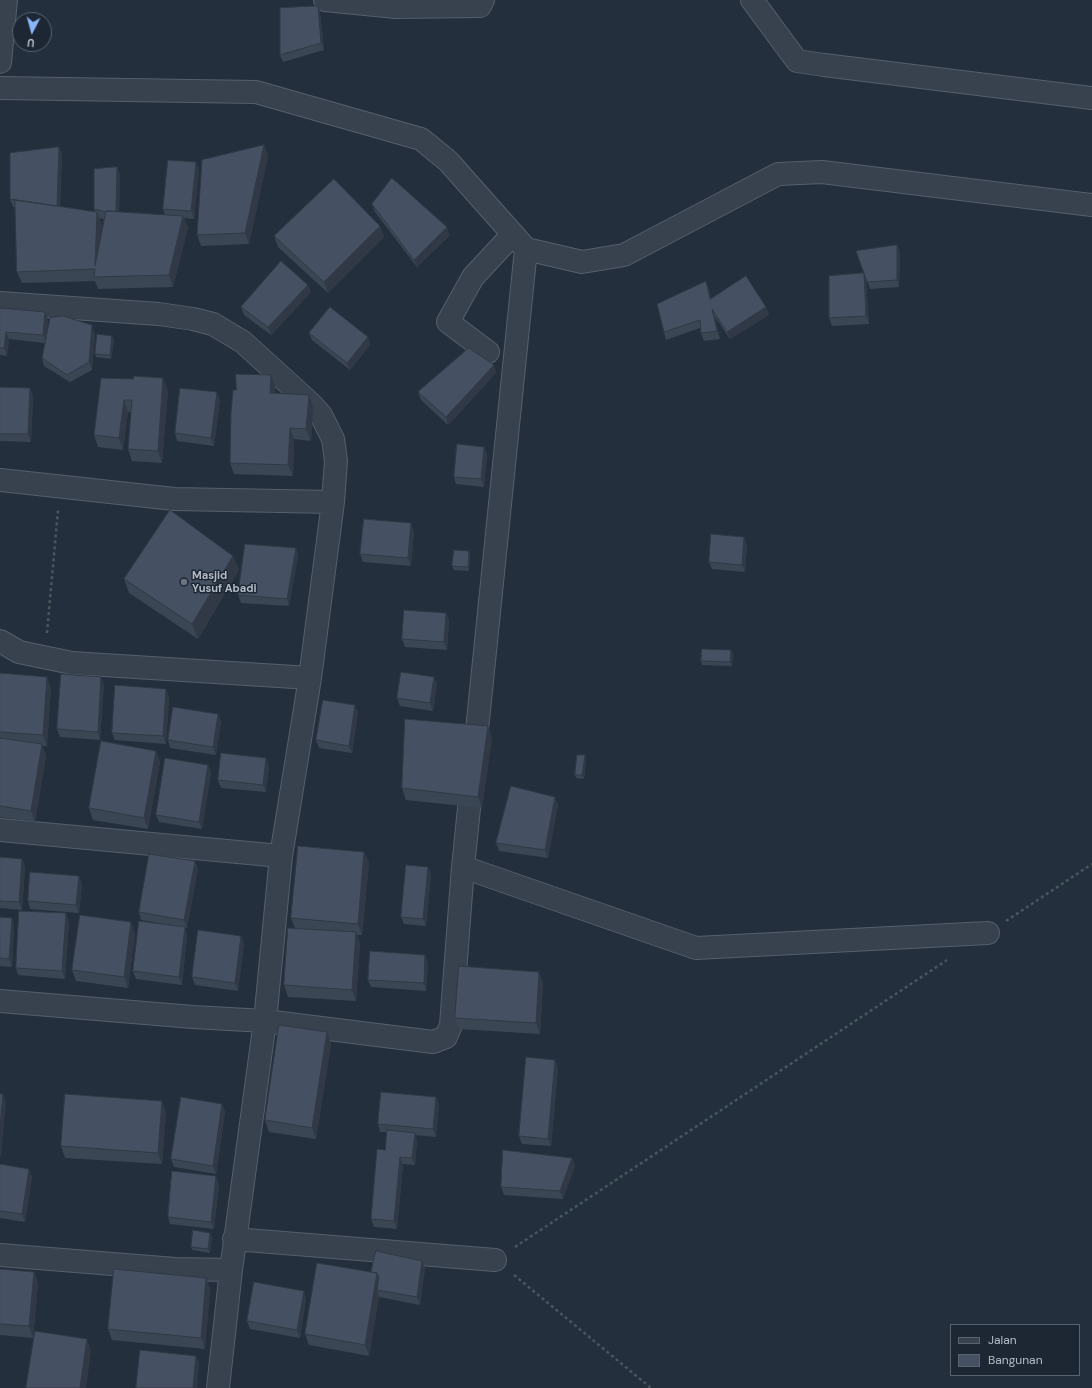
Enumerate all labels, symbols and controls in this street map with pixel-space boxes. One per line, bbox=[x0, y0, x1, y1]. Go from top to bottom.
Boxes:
north arrow bbox=[12, 12, 52, 52]
text: U bbox=[26, 36, 35, 50]
place label: Masjid Yusuf Abadi bbox=[192, 569, 256, 595]
marker: Masjid Yusuf Abadi bbox=[179, 577, 189, 587]
legend bbox=[950, 1324, 1080, 1376]
text: Jalan bbox=[988, 1332, 1017, 1348]
text: Bangunan bbox=[988, 1352, 1043, 1368]

